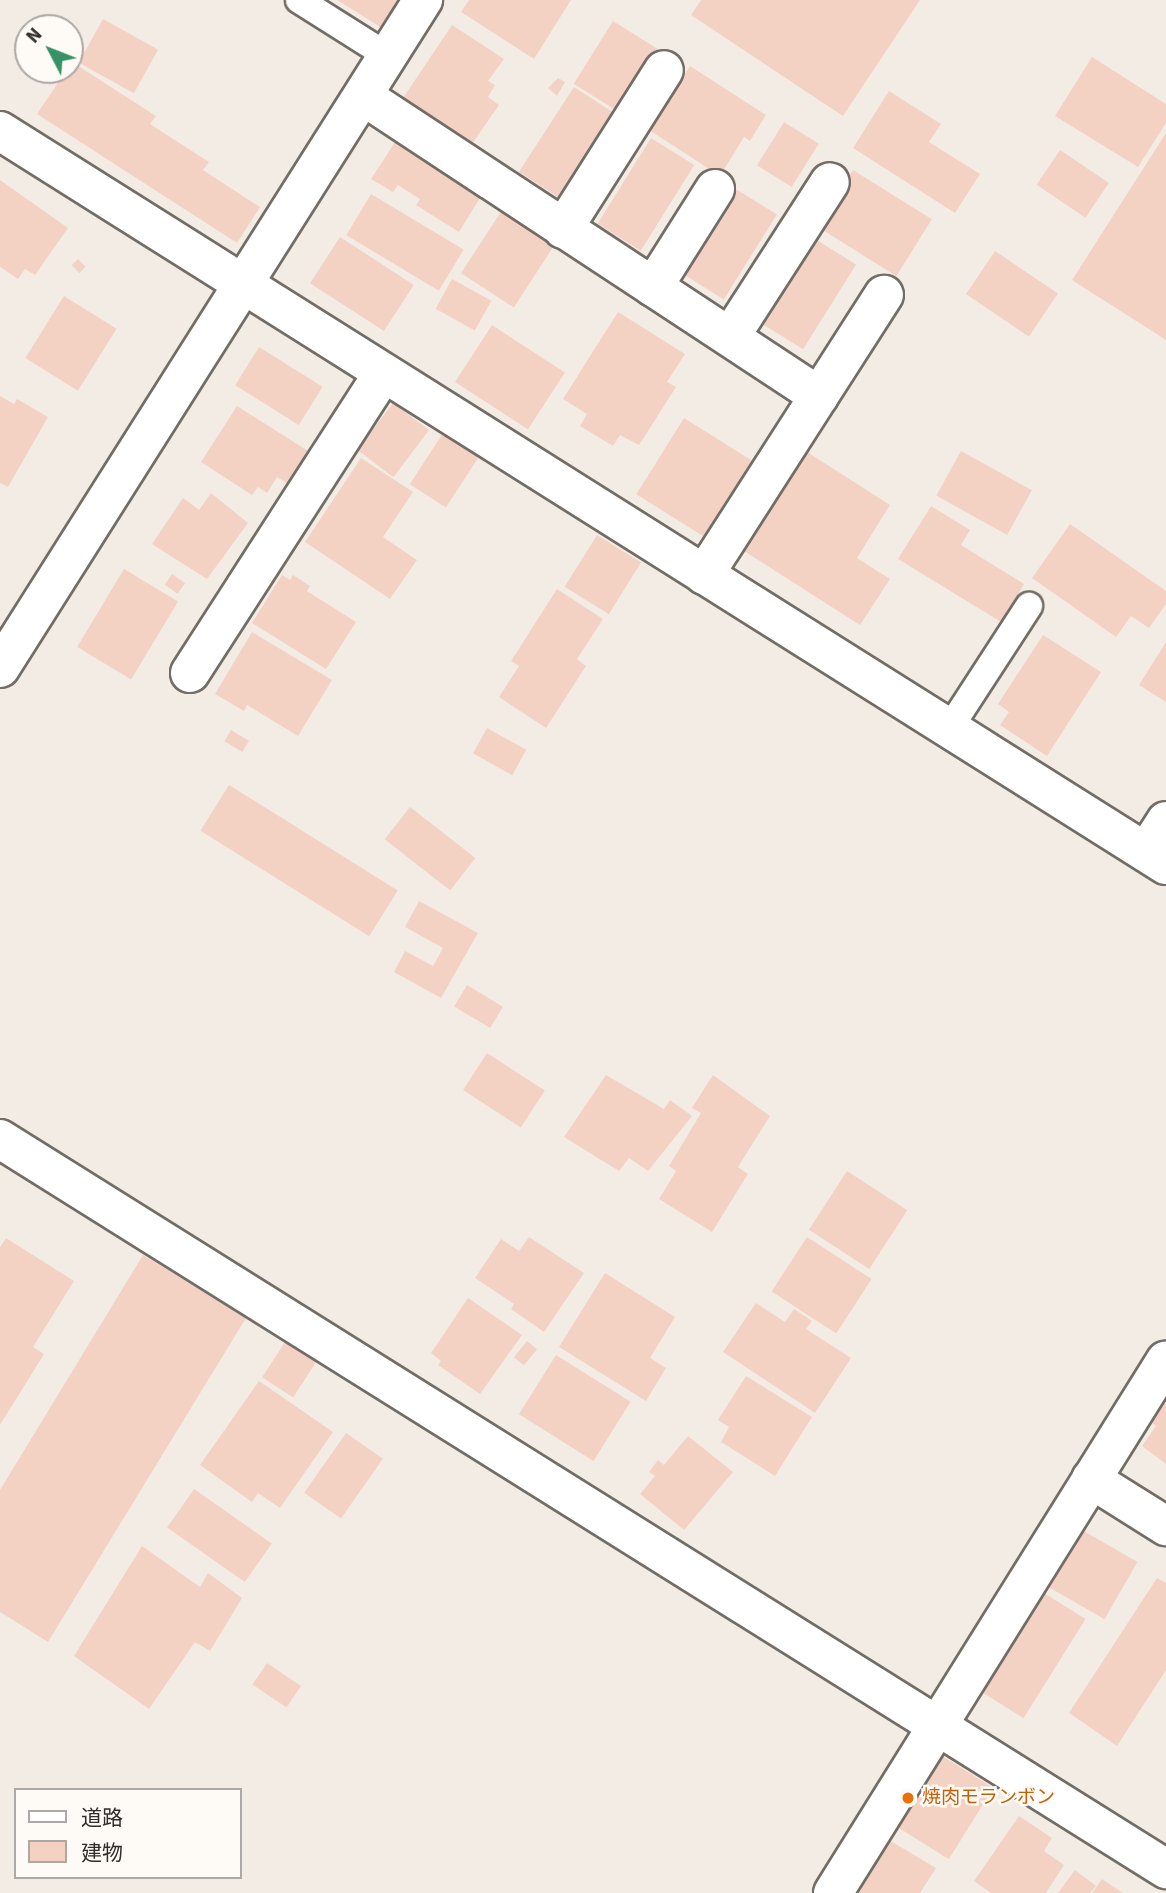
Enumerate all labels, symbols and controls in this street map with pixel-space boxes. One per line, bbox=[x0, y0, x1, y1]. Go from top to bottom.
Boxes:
north arrow bbox=[14, 14, 84, 84]
text: N bbox=[20, 22, 49, 50]
place label: 焼肉モランボン bbox=[922, 1787, 1055, 1809]
legend bbox=[14, 1788, 242, 1879]
marker: 焼肉モランボン bbox=[900, 1790, 916, 1806]
text: 道路 bbox=[81, 1803, 123, 1833]
text: 建物 bbox=[81, 1838, 123, 1868]

